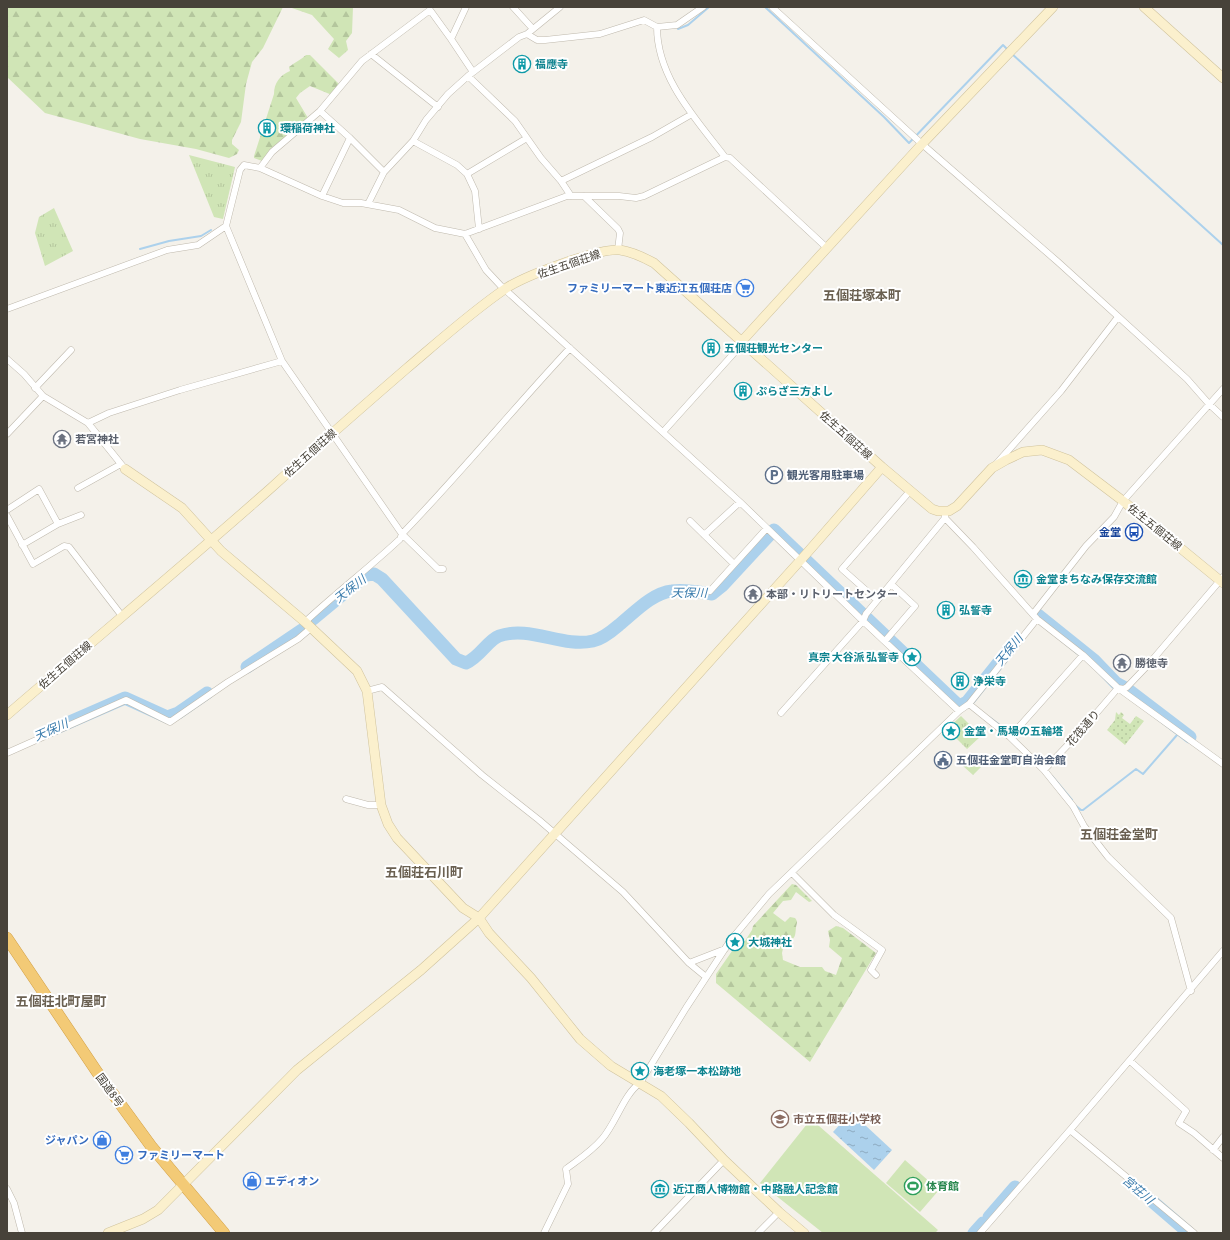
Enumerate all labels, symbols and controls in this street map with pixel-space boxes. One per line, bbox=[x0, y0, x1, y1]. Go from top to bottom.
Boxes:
building icon: 福應寺 bbox=[512, 54, 532, 74]
place label: 福應寺 bbox=[535, 58, 568, 70]
building icon: 環稲荷神社 bbox=[257, 118, 277, 138]
place label: 環稲荷神社 bbox=[280, 122, 335, 134]
street label: 佐生五個荘線 bbox=[536, 248, 602, 280]
supermarket icon: ファミリーマート東近江五個荘店 bbox=[735, 278, 755, 298]
place label: ファミリーマート東近江五個荘店 bbox=[567, 282, 732, 294]
district label: 五個荘塚本町 bbox=[823, 288, 901, 303]
building icon: 五個荘観光センター bbox=[701, 338, 721, 358]
place label: 五個荘観光センター bbox=[724, 342, 823, 354]
building icon: ぷらざ三方よし bbox=[733, 381, 753, 401]
place label: ぷらざ三方よし bbox=[756, 385, 833, 397]
street label: 佐生五個荘線 bbox=[817, 408, 875, 462]
street label: 佐生五個荘線 bbox=[281, 426, 339, 480]
temple icon: 若宮神社 bbox=[52, 429, 72, 449]
place label: 若宮神社 bbox=[75, 433, 119, 445]
parking icon: 観光客用駐車場 bbox=[764, 465, 784, 485]
place label: 観光客用駐車場 bbox=[787, 469, 864, 481]
street label: 佐生五個荘線 bbox=[1126, 502, 1184, 552]
bus stop icon: 金堂 bbox=[1124, 522, 1144, 542]
place label: 金堂 bbox=[1099, 526, 1121, 538]
museum icon: 金堂まちなみ保存交流館 bbox=[1013, 569, 1033, 589]
water label: 天保川 bbox=[332, 571, 370, 606]
place label: 金堂まちなみ保存交流館 bbox=[1036, 573, 1157, 585]
temple icon: 本部・リトリートセンター bbox=[743, 584, 763, 604]
water label: 天保川 bbox=[671, 586, 709, 600]
place label: 本部・リトリートセンター bbox=[766, 588, 898, 600]
building icon: 弘誓寺 bbox=[936, 600, 956, 620]
place label: 弘誓寺 bbox=[959, 604, 992, 616]
water label: 天保川 bbox=[992, 630, 1027, 668]
street label: 佐生五個荘線 bbox=[36, 639, 94, 691]
place icon: 真宗 大谷派 弘誓寺 bbox=[902, 647, 922, 667]
place label: 真宗 大谷派 弘誓寺 bbox=[808, 651, 899, 663]
temple icon: 勝徳寺 bbox=[1112, 653, 1132, 673]
place label: 勝徳寺 bbox=[1135, 657, 1168, 669]
building icon: 浄栄寺 bbox=[950, 671, 970, 691]
place label: 浄栄寺 bbox=[973, 675, 1006, 687]
street label: 花筏通り bbox=[1064, 707, 1102, 749]
water label: 天保川 bbox=[32, 715, 72, 744]
place icon: 金堂・馬場の五輪塔 bbox=[941, 721, 961, 741]
place label: 金堂・馬場の五輪塔 bbox=[964, 725, 1063, 737]
public building icon: 五個荘金堂町自治会館 bbox=[933, 750, 953, 770]
place label: 五個荘金堂町自治会館 bbox=[956, 754, 1066, 766]
district label: 五個荘金堂町 bbox=[1080, 827, 1158, 842]
district label: 五個荘石川町 bbox=[385, 865, 463, 880]
place icon: 大城神社 bbox=[725, 932, 745, 952]
place label: 大城神社 bbox=[748, 936, 792, 948]
district label: 五個荘北町屋町 bbox=[15, 994, 107, 1009]
place icon: 海老塚一本松跡地 bbox=[630, 1061, 650, 1081]
place label: 海老塚一本松跡地 bbox=[653, 1065, 741, 1077]
street label: 国道8号 bbox=[94, 1071, 126, 1109]
school or university icon: 市立五個荘小学校 bbox=[770, 1109, 790, 1129]
place label: 市立五個荘小学校 bbox=[793, 1113, 881, 1125]
shop icon: ジャパン bbox=[92, 1130, 112, 1150]
place label: ジャパン bbox=[45, 1134, 89, 1146]
supermarket icon: ファミリーマート bbox=[114, 1145, 134, 1165]
place label: ファミリーマート bbox=[137, 1149, 225, 1161]
shop icon: エディオン bbox=[242, 1171, 262, 1191]
water label: 宮荘川 bbox=[1120, 1173, 1158, 1208]
place label: エディオン bbox=[265, 1175, 319, 1187]
sports icon: 体育館 bbox=[903, 1176, 923, 1196]
museum icon: 近江商人博物館・中路融人記念館 bbox=[650, 1179, 670, 1199]
place label: 体育館 bbox=[926, 1180, 959, 1192]
place label: 近江商人博物館・中路融人記念館 bbox=[673, 1183, 838, 1195]

